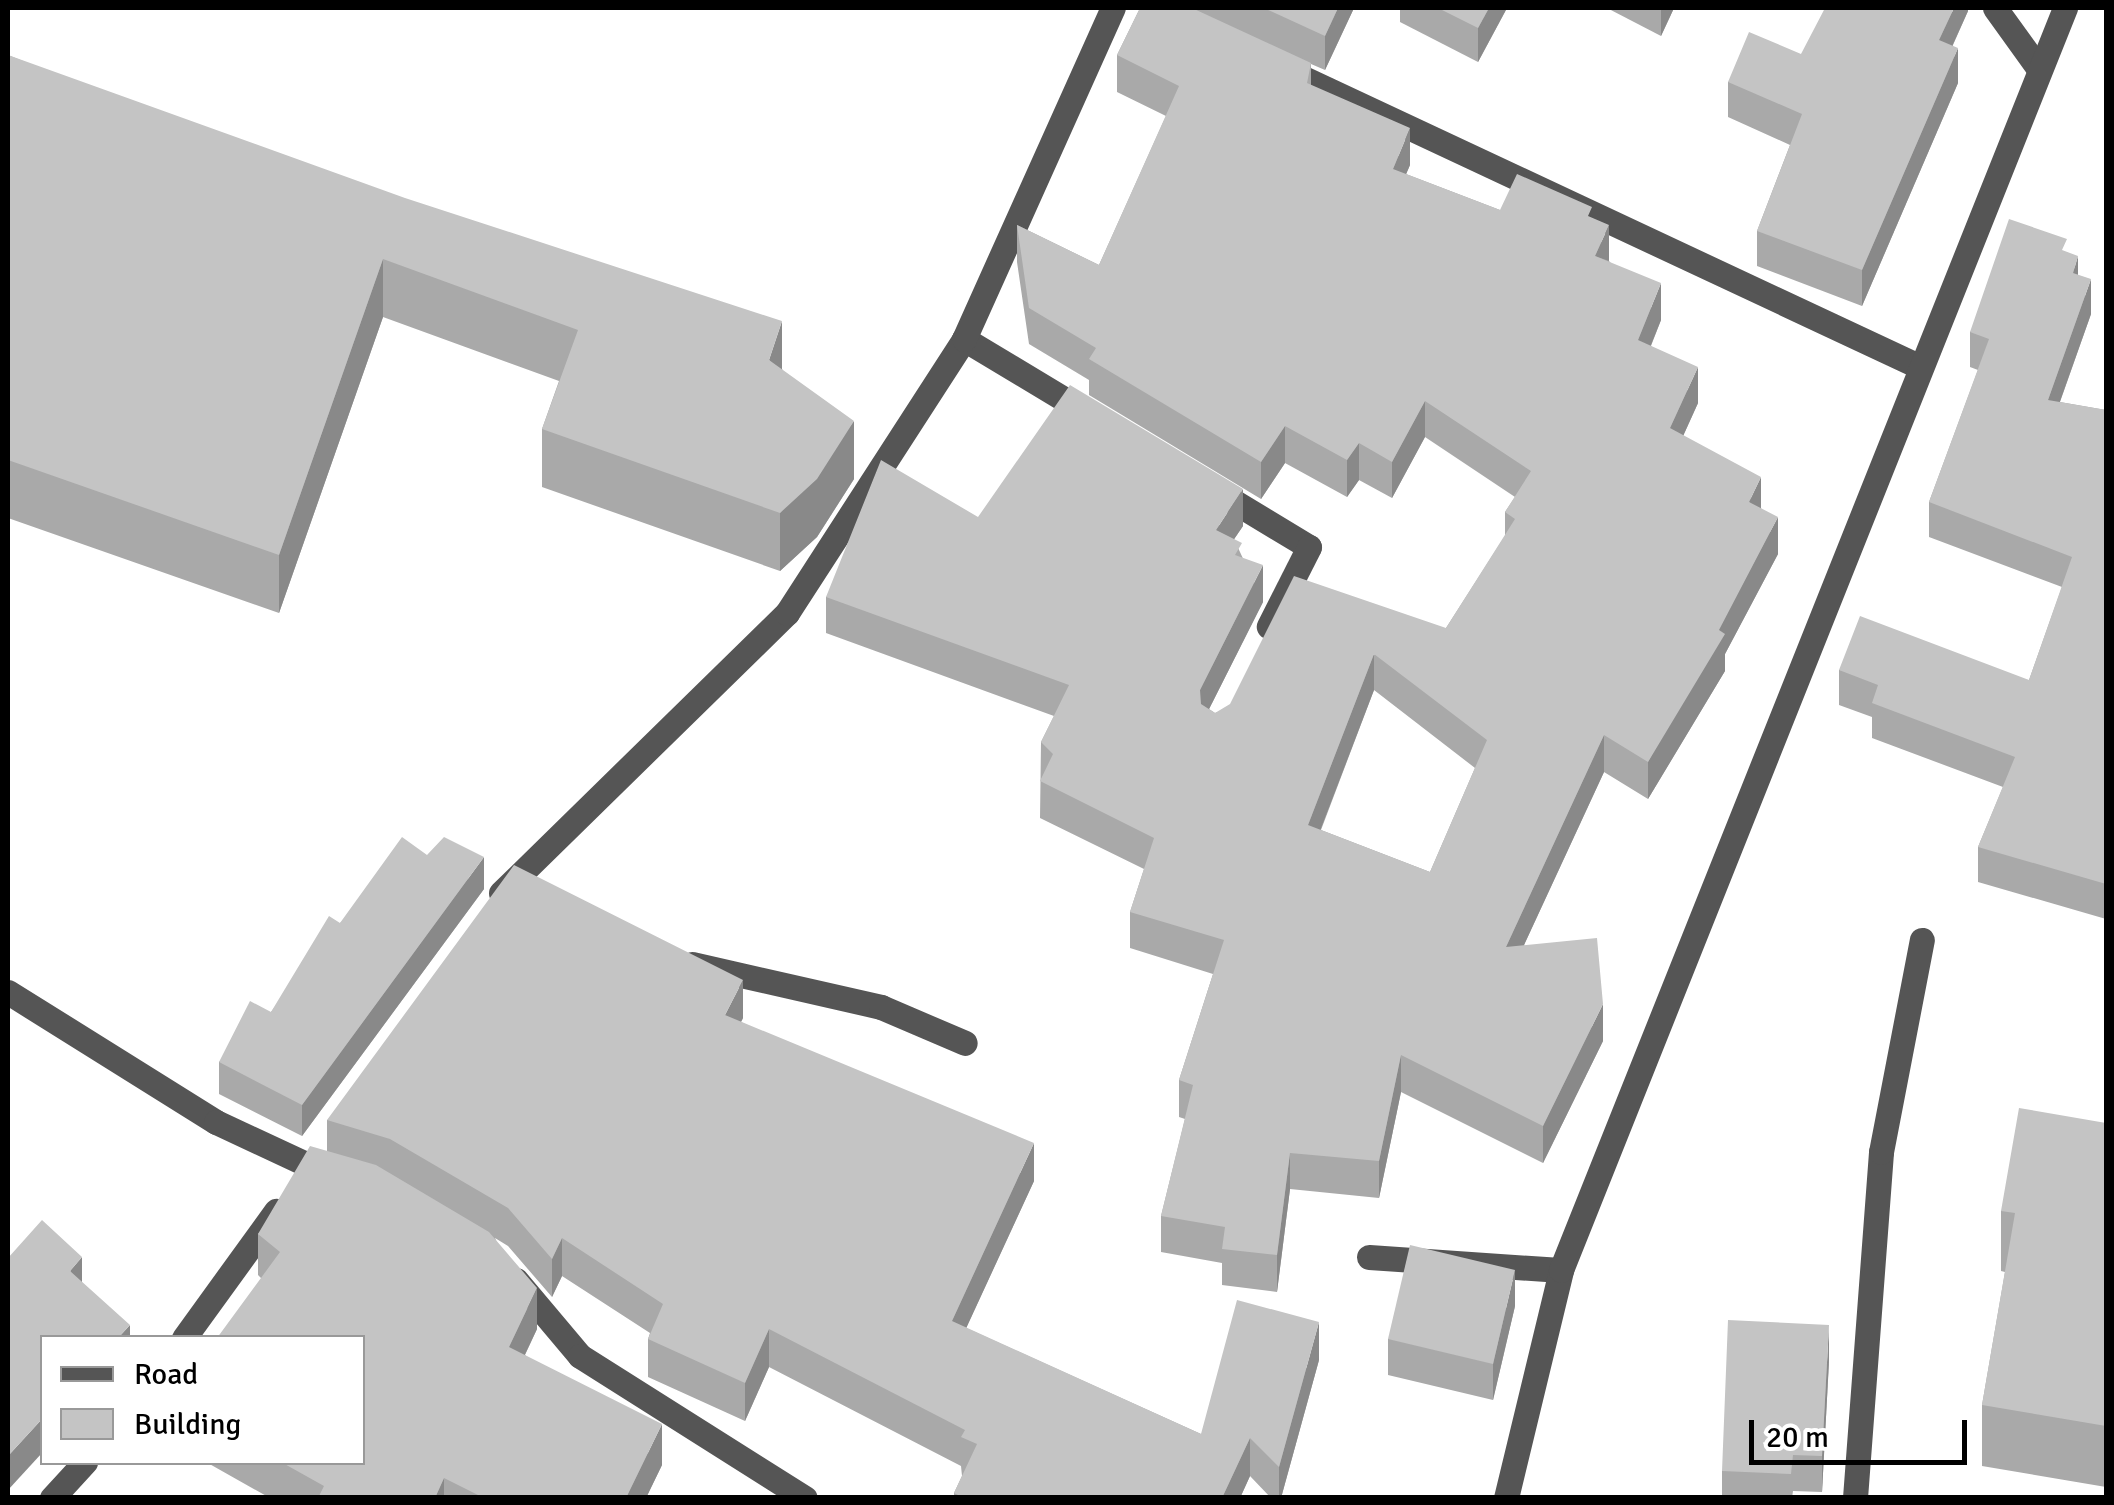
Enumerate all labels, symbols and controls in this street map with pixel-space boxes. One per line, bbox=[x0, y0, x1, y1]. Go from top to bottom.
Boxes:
legend bbox=[40, 1335, 365, 1465]
text: Road bbox=[134, 1356, 198, 1393]
scale bar bbox=[1754, 1400, 1972, 1462]
text: Building bbox=[134, 1406, 241, 1443]
text: 20 m bbox=[1766, 1419, 1829, 1456]

